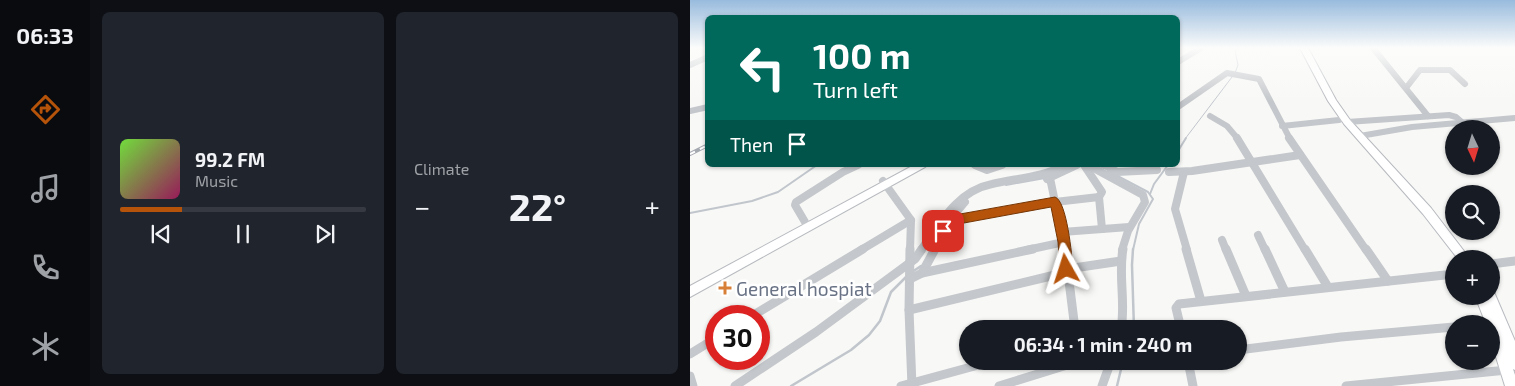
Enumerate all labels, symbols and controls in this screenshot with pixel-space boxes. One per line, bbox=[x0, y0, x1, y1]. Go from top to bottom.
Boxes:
text: 06:33 bbox=[16, 22, 74, 48]
text: 100 m bbox=[813, 34, 911, 76]
icon: left bbox=[730, 35, 795, 100]
text: Turn left bbox=[813, 76, 898, 102]
icon: directions bbox=[28, 92, 63, 127]
north arrow bbox=[1445, 120, 1500, 175]
map controls bbox=[1445, 120, 1500, 370]
icon: arrive bbox=[783, 130, 811, 158]
text: Then bbox=[730, 133, 773, 156]
text: 99.2 FM bbox=[195, 148, 265, 171]
text: Climate bbox=[414, 159, 469, 178]
icon: music bbox=[28, 171, 63, 206]
text: Music bbox=[195, 171, 238, 190]
text: 22° bbox=[509, 183, 566, 229]
button: search bbox=[1445, 185, 1500, 240]
text: − bbox=[414, 189, 430, 223]
text: + bbox=[645, 189, 660, 223]
pin bbox=[922, 210, 964, 252]
icon: arrive bbox=[929, 217, 957, 245]
icon: previous bbox=[147, 220, 175, 248]
icon: pause bbox=[229, 220, 257, 248]
icon: next bbox=[311, 220, 339, 248]
position arrow bbox=[1039, 242, 1091, 294]
icon: phone bbox=[28, 250, 63, 285]
button: + bbox=[1445, 250, 1500, 305]
place label: General hospiat bbox=[736, 277, 872, 300]
marker: General hospiat bbox=[718, 281, 732, 295]
speed limit sign: 30 bbox=[705, 305, 770, 370]
button: − bbox=[1445, 315, 1500, 370]
icon: climate bbox=[28, 329, 63, 364]
text: 06:34 · 1 min · 240 m bbox=[1014, 333, 1192, 356]

